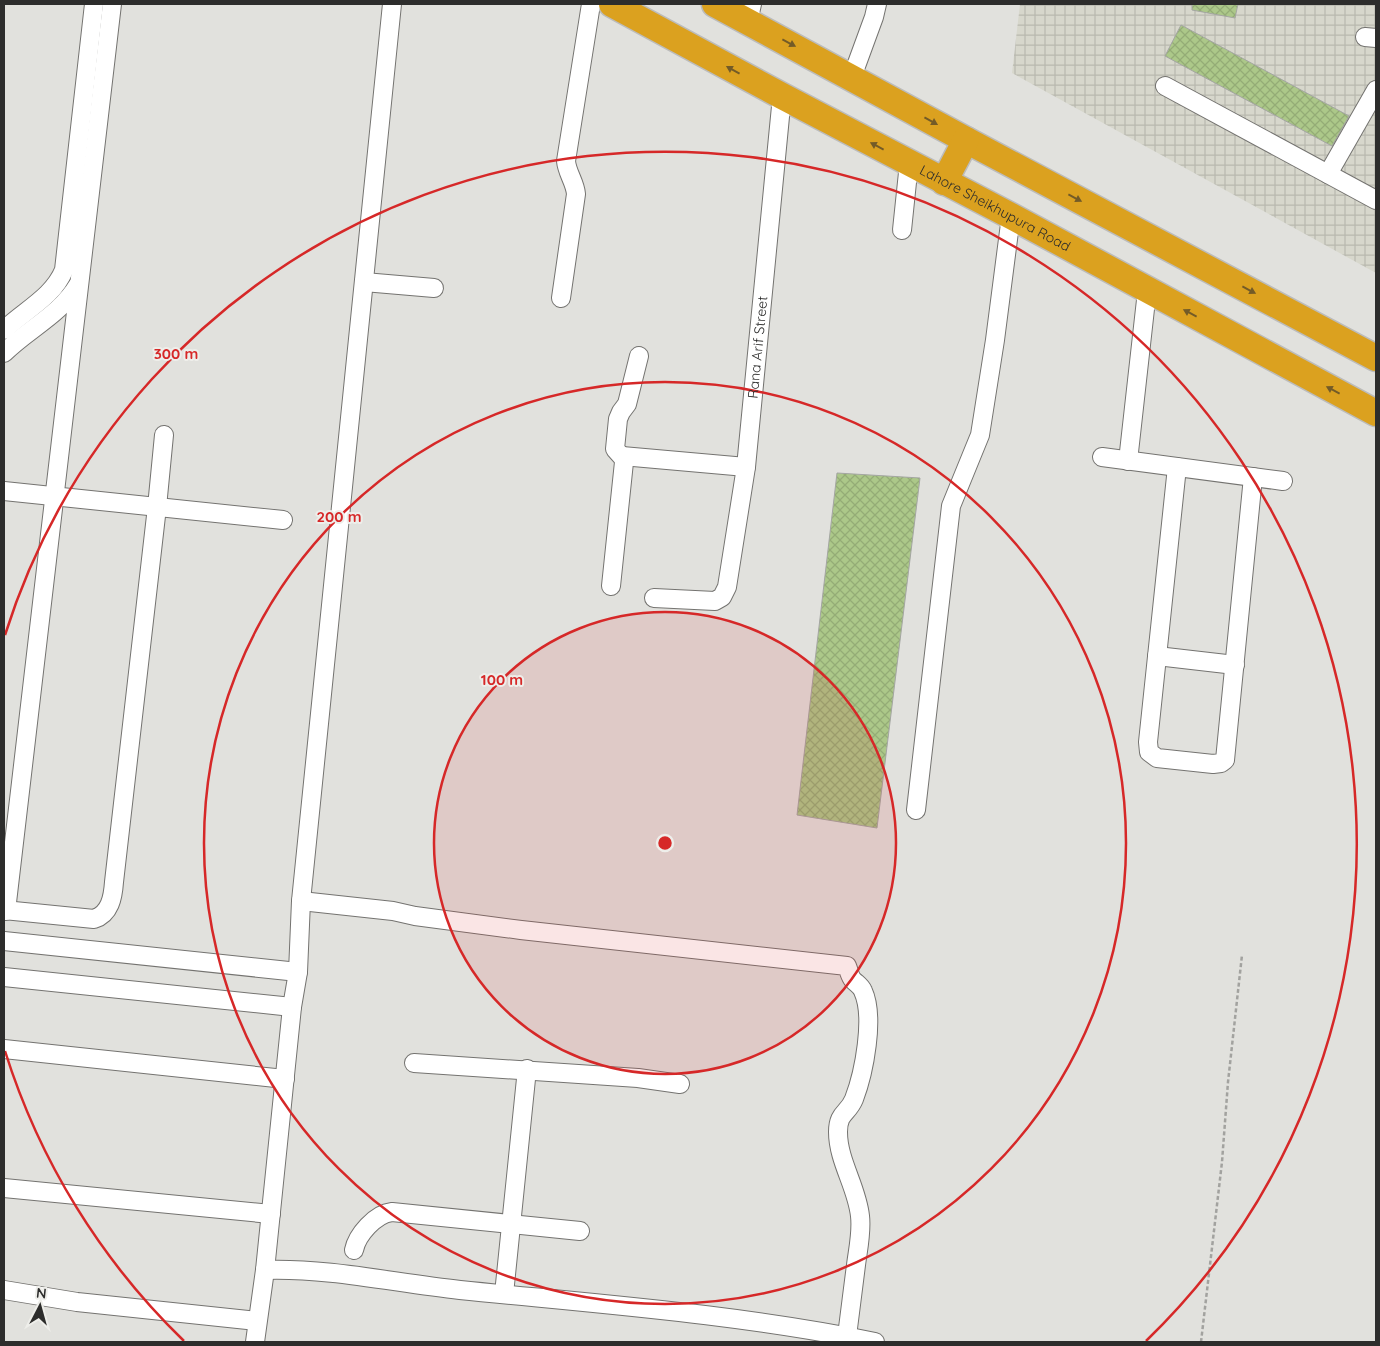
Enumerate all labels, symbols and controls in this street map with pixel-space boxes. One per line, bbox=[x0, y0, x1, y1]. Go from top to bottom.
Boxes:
one-way arrow bbox=[781, 39, 796, 47]
one-way arrow bbox=[726, 66, 741, 74]
one-way arrow bbox=[924, 117, 939, 125]
one-way arrow bbox=[869, 142, 884, 150]
street label: Lahore Sheikhupura Road bbox=[917, 161, 1074, 255]
one-way arrow bbox=[1067, 194, 1082, 202]
one-way arrow bbox=[1242, 286, 1256, 295]
street label: Rana Arif Street bbox=[744, 295, 772, 399]
one-way arrow bbox=[1183, 309, 1197, 318]
text: 300 m bbox=[154, 344, 198, 363]
one-way arrow bbox=[1326, 386, 1341, 394]
text: 200 m bbox=[317, 507, 362, 526]
text: 100 m bbox=[481, 670, 523, 689]
centre of rings bbox=[656, 834, 674, 852]
north arrow bbox=[15, 1281, 65, 1331]
text: N bbox=[35, 1284, 47, 1303]

